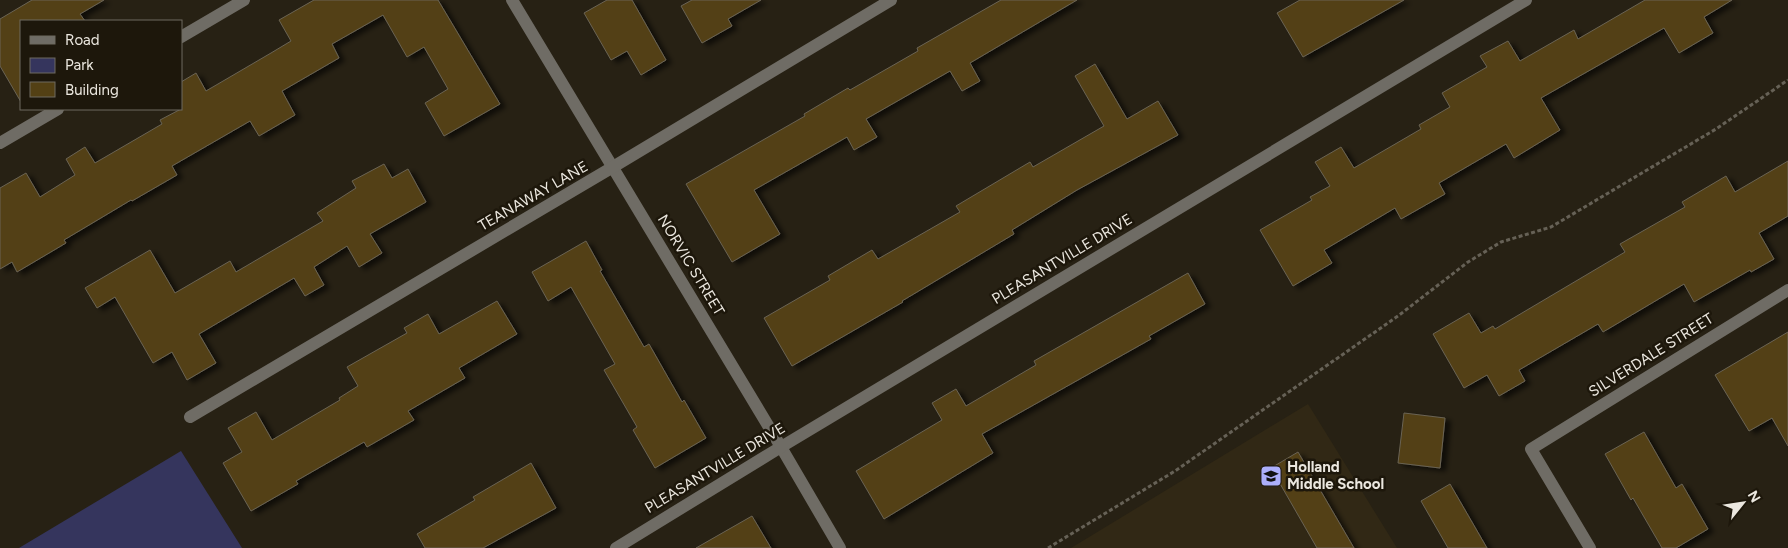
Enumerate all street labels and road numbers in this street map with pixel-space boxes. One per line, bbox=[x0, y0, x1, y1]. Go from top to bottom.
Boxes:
street label: TEANAWAY LANE bbox=[475, 157, 591, 235]
street label: PLEASANTVILLE DRIVE bbox=[989, 210, 1135, 308]
street label: NORVIC STREET bbox=[654, 211, 729, 319]
street label: SILVERDALE STREET bbox=[1585, 309, 1717, 401]
street label: PLEASANTVILLE DRIVE bbox=[642, 419, 788, 517]

